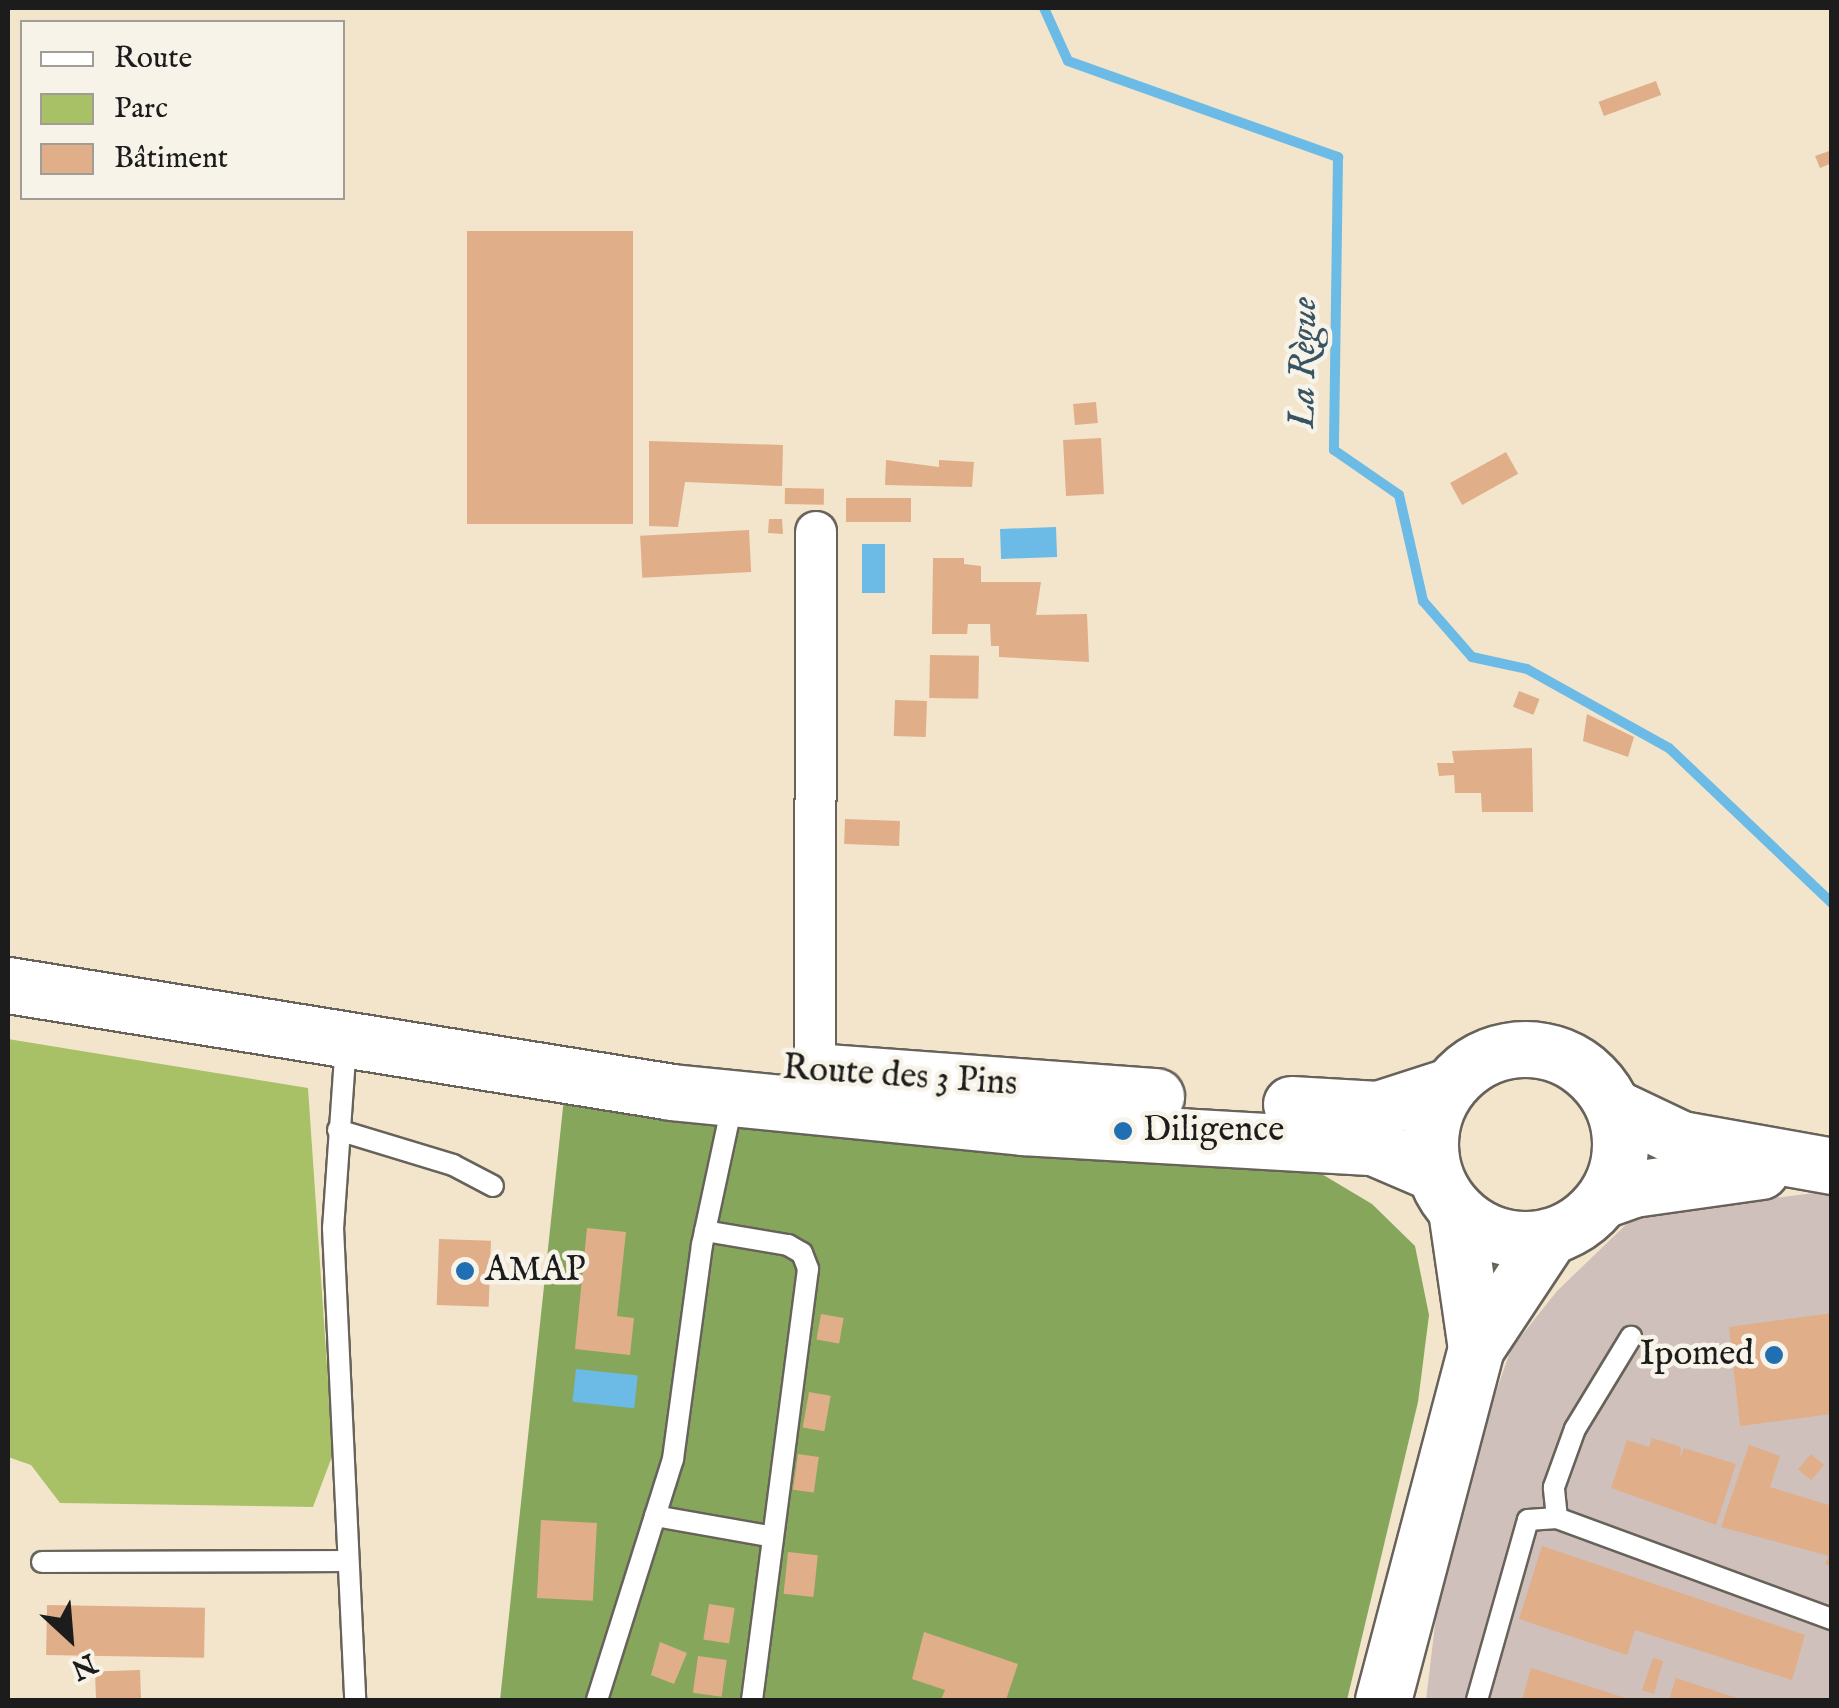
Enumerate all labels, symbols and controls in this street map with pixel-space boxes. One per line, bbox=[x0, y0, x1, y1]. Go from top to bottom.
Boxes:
legend bbox=[20, 20, 345, 200]
text: Route bbox=[114, 40, 192, 78]
text: Parc bbox=[114, 90, 168, 128]
text: Bâtiment bbox=[114, 140, 228, 178]
water label: La Règue bbox=[1281, 297, 1329, 429]
street label: Route des 3 Pins bbox=[781, 1048, 1019, 1106]
place label: Diligence bbox=[1143, 1110, 1284, 1152]
marker: Diligence bbox=[1112, 1120, 1134, 1142]
place label: AMAP bbox=[485, 1250, 585, 1292]
marker: AMAP bbox=[454, 1260, 476, 1282]
place label: Ipomed bbox=[1640, 1334, 1754, 1376]
marker: Ipomed bbox=[1763, 1344, 1785, 1366]
north arrow bbox=[20, 1588, 120, 1688]
text: N bbox=[65, 1644, 102, 1686]

